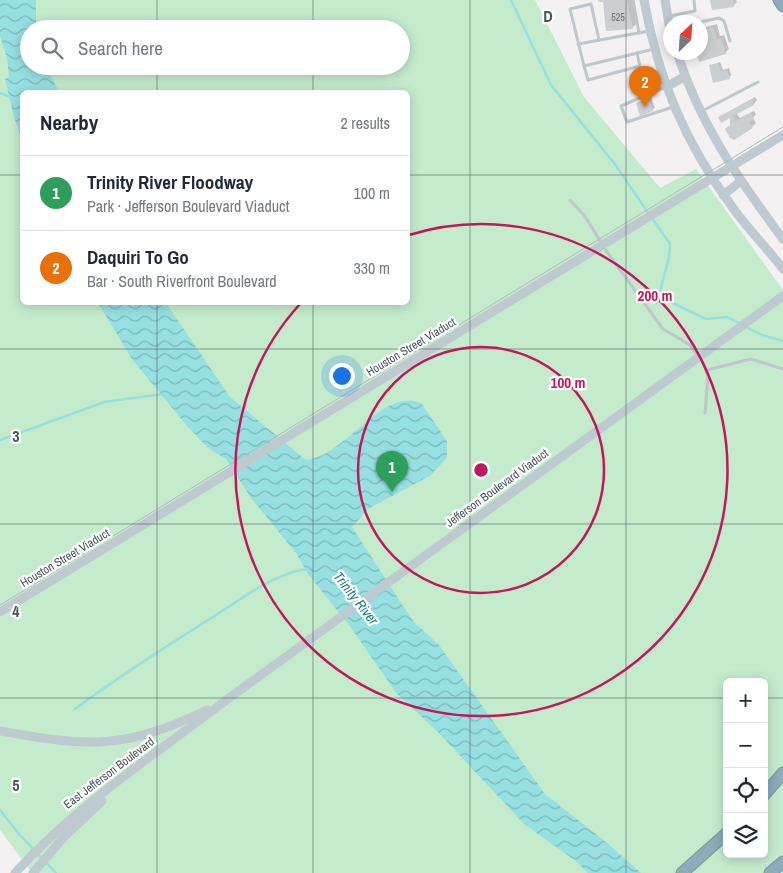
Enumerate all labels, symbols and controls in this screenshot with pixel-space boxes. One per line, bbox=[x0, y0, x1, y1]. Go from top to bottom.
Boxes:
text: D bbox=[543, 5, 553, 27]
house number: 525 bbox=[611, 11, 625, 24]
north arrow bbox=[663, 15, 708, 60]
search box bbox=[20, 20, 410, 75]
icon: search bbox=[38, 34, 66, 62]
text: Search here bbox=[78, 35, 163, 61]
pin: 2 bbox=[629, 66, 661, 107]
text: Nearby bbox=[40, 108, 98, 137]
text: 2 results bbox=[340, 112, 390, 134]
text: Trinity River Floodway bbox=[87, 169, 253, 195]
text: 1 bbox=[52, 182, 60, 204]
text: 100 m bbox=[354, 182, 390, 204]
text: Park · Jefferson Boulevard Viaduct bbox=[87, 195, 289, 217]
text: Daquiri To Go bbox=[87, 244, 189, 270]
text: 2 bbox=[52, 257, 60, 279]
text: 330 m bbox=[354, 257, 390, 279]
text: Bar · South Riverfront Boulevard bbox=[87, 270, 277, 292]
text: 200 m bbox=[638, 285, 672, 306]
street label: Houston Street Viaduct bbox=[363, 314, 459, 380]
your location bbox=[329, 363, 355, 389]
text: 100 m bbox=[551, 372, 585, 393]
text: 3 bbox=[12, 425, 20, 447]
street label: Jefferson Boulevard Viaduct bbox=[442, 445, 552, 531]
pin: 1 bbox=[376, 451, 408, 492]
centre of rings bbox=[472, 461, 490, 479]
street label: Houston Street Viaduct bbox=[17, 525, 113, 591]
water label: Trinity River bbox=[330, 568, 383, 629]
text: 4 bbox=[12, 600, 20, 622]
map controls bbox=[723, 678, 768, 858]
button: + bbox=[723, 678, 768, 723]
button: − bbox=[723, 723, 768, 768]
street label: East Jefferson Boulevard bbox=[60, 734, 158, 812]
button: locate bbox=[723, 768, 768, 813]
text: 5 bbox=[12, 774, 20, 796]
button: layers bbox=[723, 813, 768, 858]

